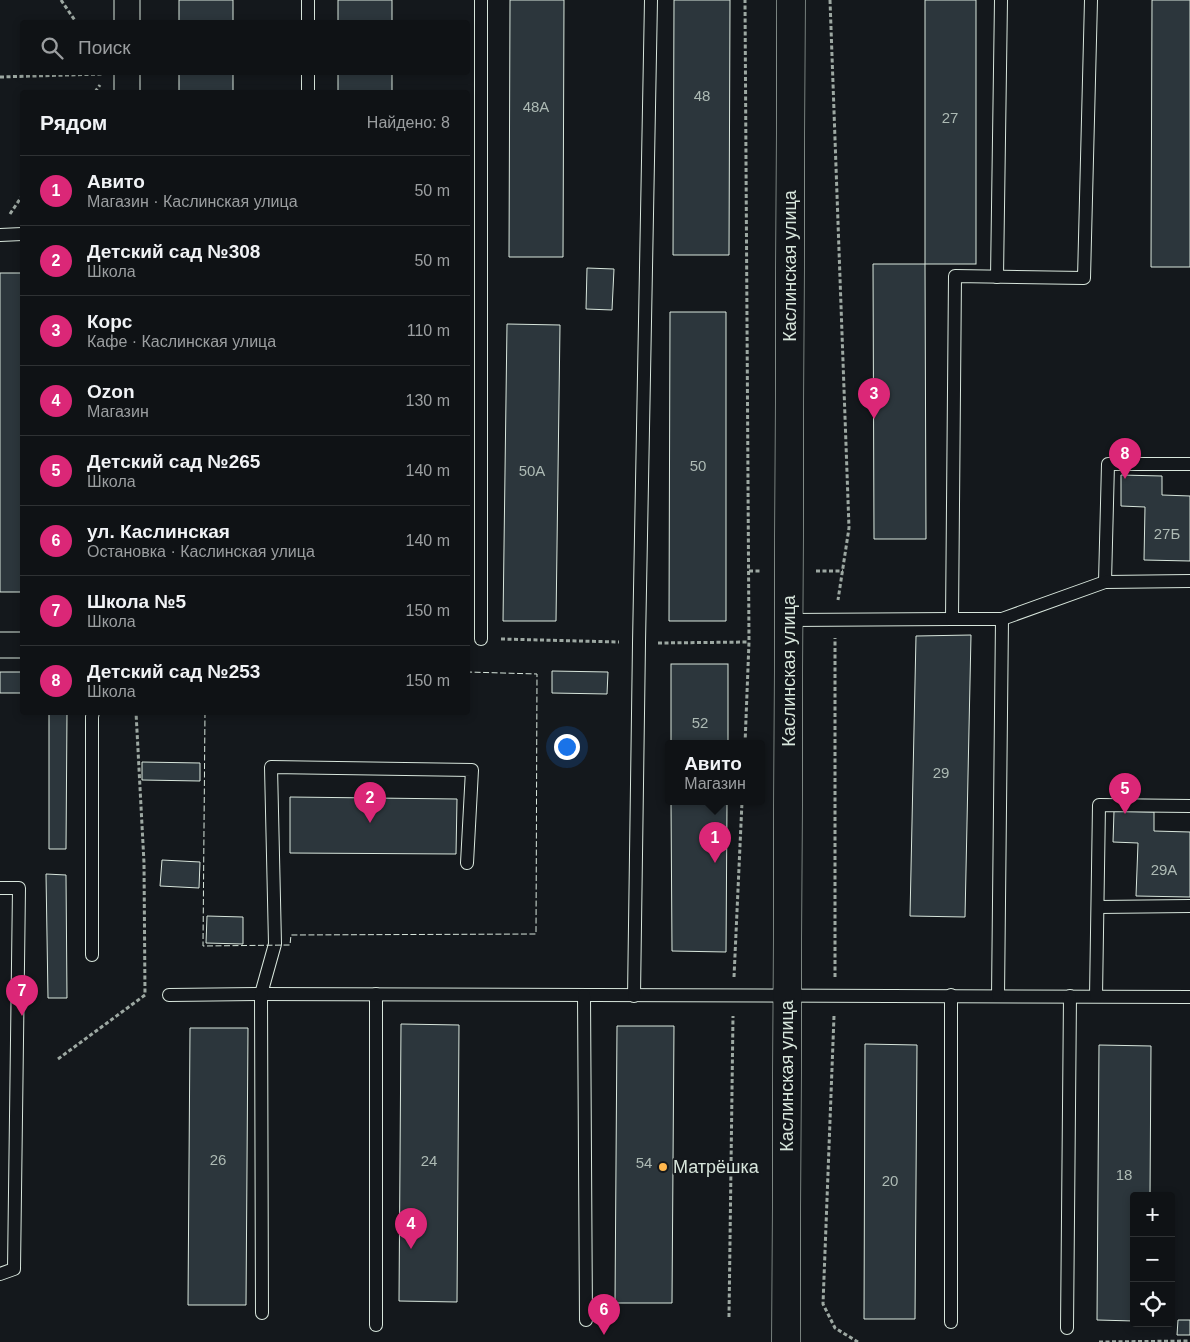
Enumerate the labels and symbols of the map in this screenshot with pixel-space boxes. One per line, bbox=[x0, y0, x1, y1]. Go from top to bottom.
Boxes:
house number: 48 bbox=[694, 87, 710, 104]
house number: 48А bbox=[523, 98, 549, 115]
house number: 27 bbox=[942, 109, 958, 126]
street label: Каслинская улица bbox=[780, 189, 800, 342]
pin: 3 bbox=[858, 378, 890, 419]
pin: 8 bbox=[1109, 438, 1141, 479]
house number: 50 bbox=[690, 457, 706, 474]
house number: 50А bbox=[519, 462, 545, 479]
house number: 27Б bbox=[1154, 525, 1180, 542]
street label: Каслинская улица bbox=[779, 594, 799, 747]
house number: 52 bbox=[692, 714, 708, 731]
your location bbox=[554, 734, 580, 760]
house number: 29 bbox=[933, 764, 949, 781]
pin: 5 bbox=[1109, 773, 1141, 814]
pin: 2 bbox=[354, 782, 386, 823]
pin: 1 bbox=[699, 822, 731, 863]
house number: 29А bbox=[1151, 861, 1177, 878]
pin: 7 bbox=[6, 975, 38, 1016]
street label: Каслинская улица bbox=[777, 999, 797, 1152]
house number: 26 bbox=[210, 1151, 226, 1168]
house number: 24 bbox=[421, 1152, 437, 1169]
house number: 54 bbox=[636, 1154, 652, 1171]
place label: Матрёшка bbox=[673, 1157, 760, 1177]
marker: Матрёшка bbox=[657, 1161, 669, 1173]
house number: 18 bbox=[1116, 1166, 1132, 1183]
house number: 20 bbox=[882, 1172, 898, 1189]
pin: 4 bbox=[395, 1208, 427, 1249]
pin: 6 bbox=[588, 1294, 620, 1335]

